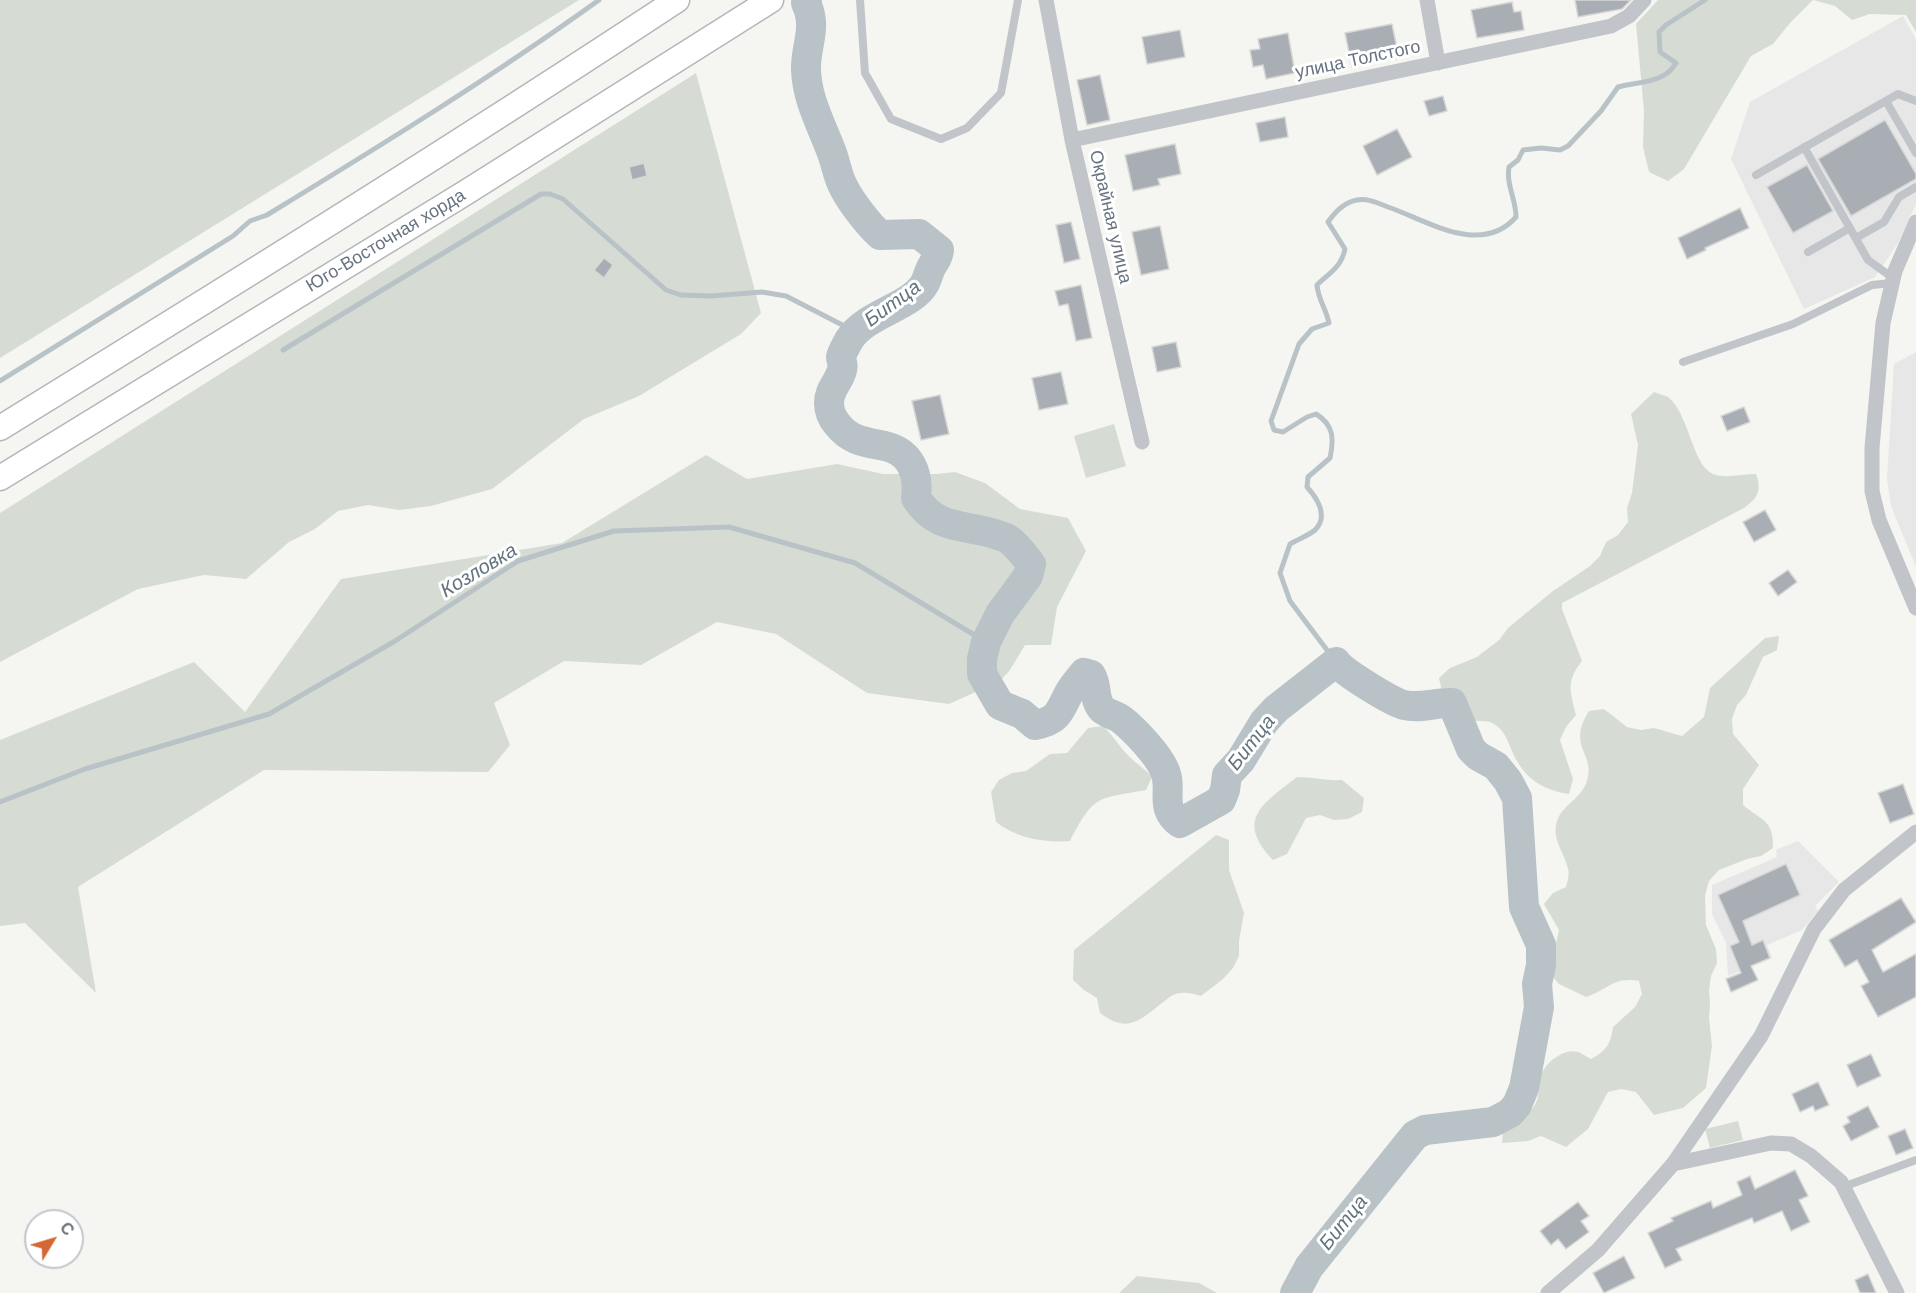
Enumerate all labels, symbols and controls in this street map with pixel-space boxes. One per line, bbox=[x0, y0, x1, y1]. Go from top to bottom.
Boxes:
street label: улица Толстого bbox=[1293, 36, 1423, 84]
street label: Окрайная улица bbox=[1084, 148, 1136, 286]
street label: Юго-Восточная хорда bbox=[302, 185, 470, 297]
water label: Битца bbox=[860, 276, 926, 332]
water label: Козловка bbox=[436, 539, 522, 603]
water label: Битца bbox=[1223, 711, 1281, 775]
water label: Битца bbox=[1315, 1191, 1373, 1255]
north arrow bbox=[24, 1209, 84, 1269]
text: С bbox=[57, 1219, 77, 1239]

